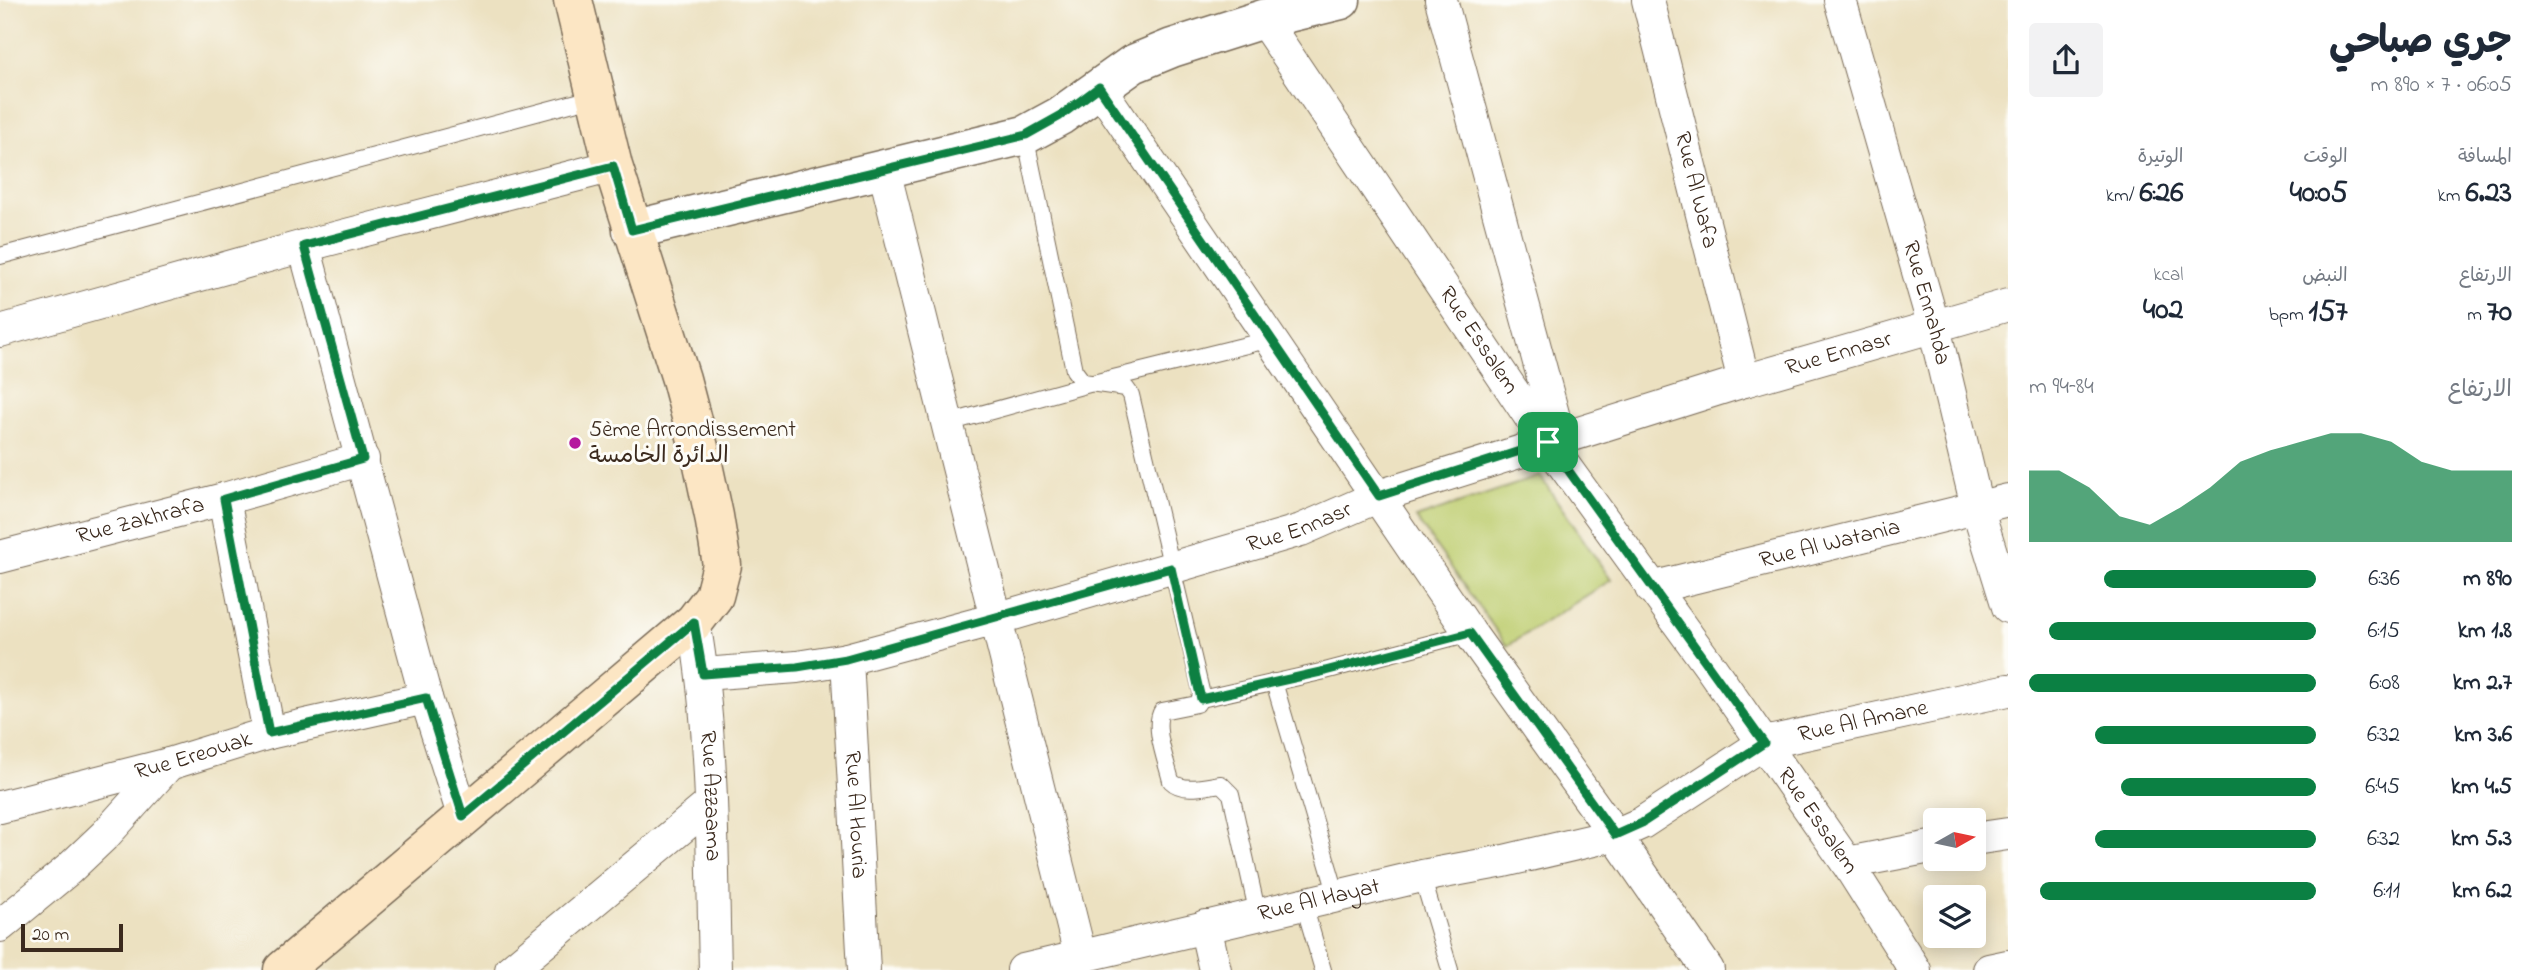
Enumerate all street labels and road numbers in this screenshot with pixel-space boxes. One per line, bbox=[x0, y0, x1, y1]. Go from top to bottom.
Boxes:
street label: Rue Al Wafa bbox=[1665, 128, 1726, 252]
street label: Rue Ennahda bbox=[1894, 237, 1959, 368]
street label: Rue Essalem bbox=[1431, 280, 1527, 401]
street label: Rue Ennasr bbox=[1781, 323, 1897, 385]
street label: Rue Zakhrafa bbox=[73, 488, 208, 553]
street label: Rue Ennasr bbox=[1243, 493, 1358, 561]
street label: Rue Al Watania bbox=[1756, 511, 1904, 577]
street label: Rue Al Amane bbox=[1795, 691, 1932, 752]
street label: Rue Ereouak bbox=[131, 722, 257, 789]
street label: Rue Azzaama bbox=[691, 730, 729, 862]
street label: Rue Al Houria bbox=[836, 750, 875, 879]
street label: Rue Essalem bbox=[1769, 761, 1867, 881]
street label: Rue Al Hayat bbox=[1255, 870, 1384, 931]

